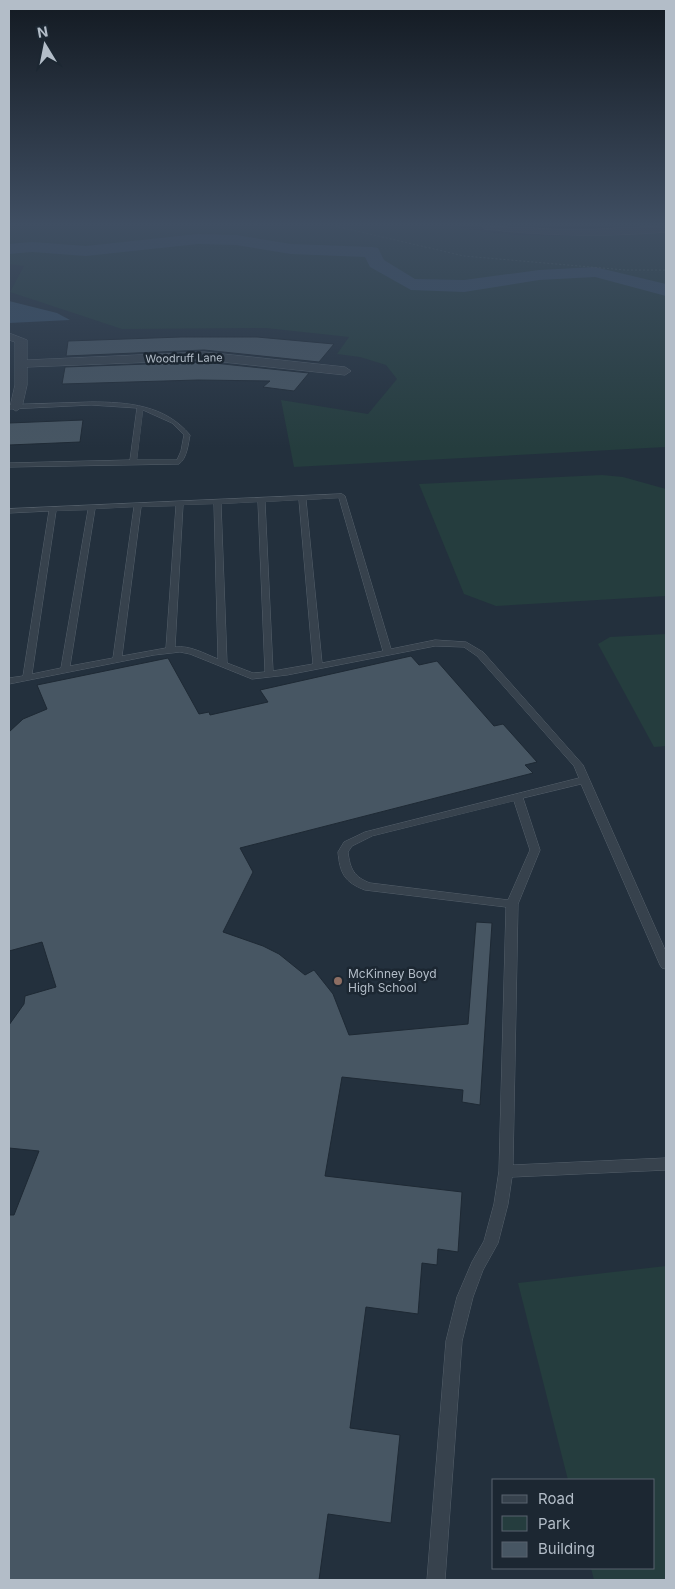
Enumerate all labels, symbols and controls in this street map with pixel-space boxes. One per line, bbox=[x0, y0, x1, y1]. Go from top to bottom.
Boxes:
north arrow bbox=[20, 20, 70, 70]
text: N bbox=[36, 22, 49, 41]
street label: Woodruff Lane bbox=[145, 350, 223, 366]
place label: McKinney Boyd High School bbox=[348, 966, 437, 995]
marker: McKinney Boyd High School bbox=[332, 975, 344, 987]
legend bbox=[492, 1479, 655, 1569]
text: Road bbox=[538, 1489, 574, 1508]
text: Park bbox=[538, 1514, 571, 1533]
text: Building bbox=[538, 1539, 595, 1558]

